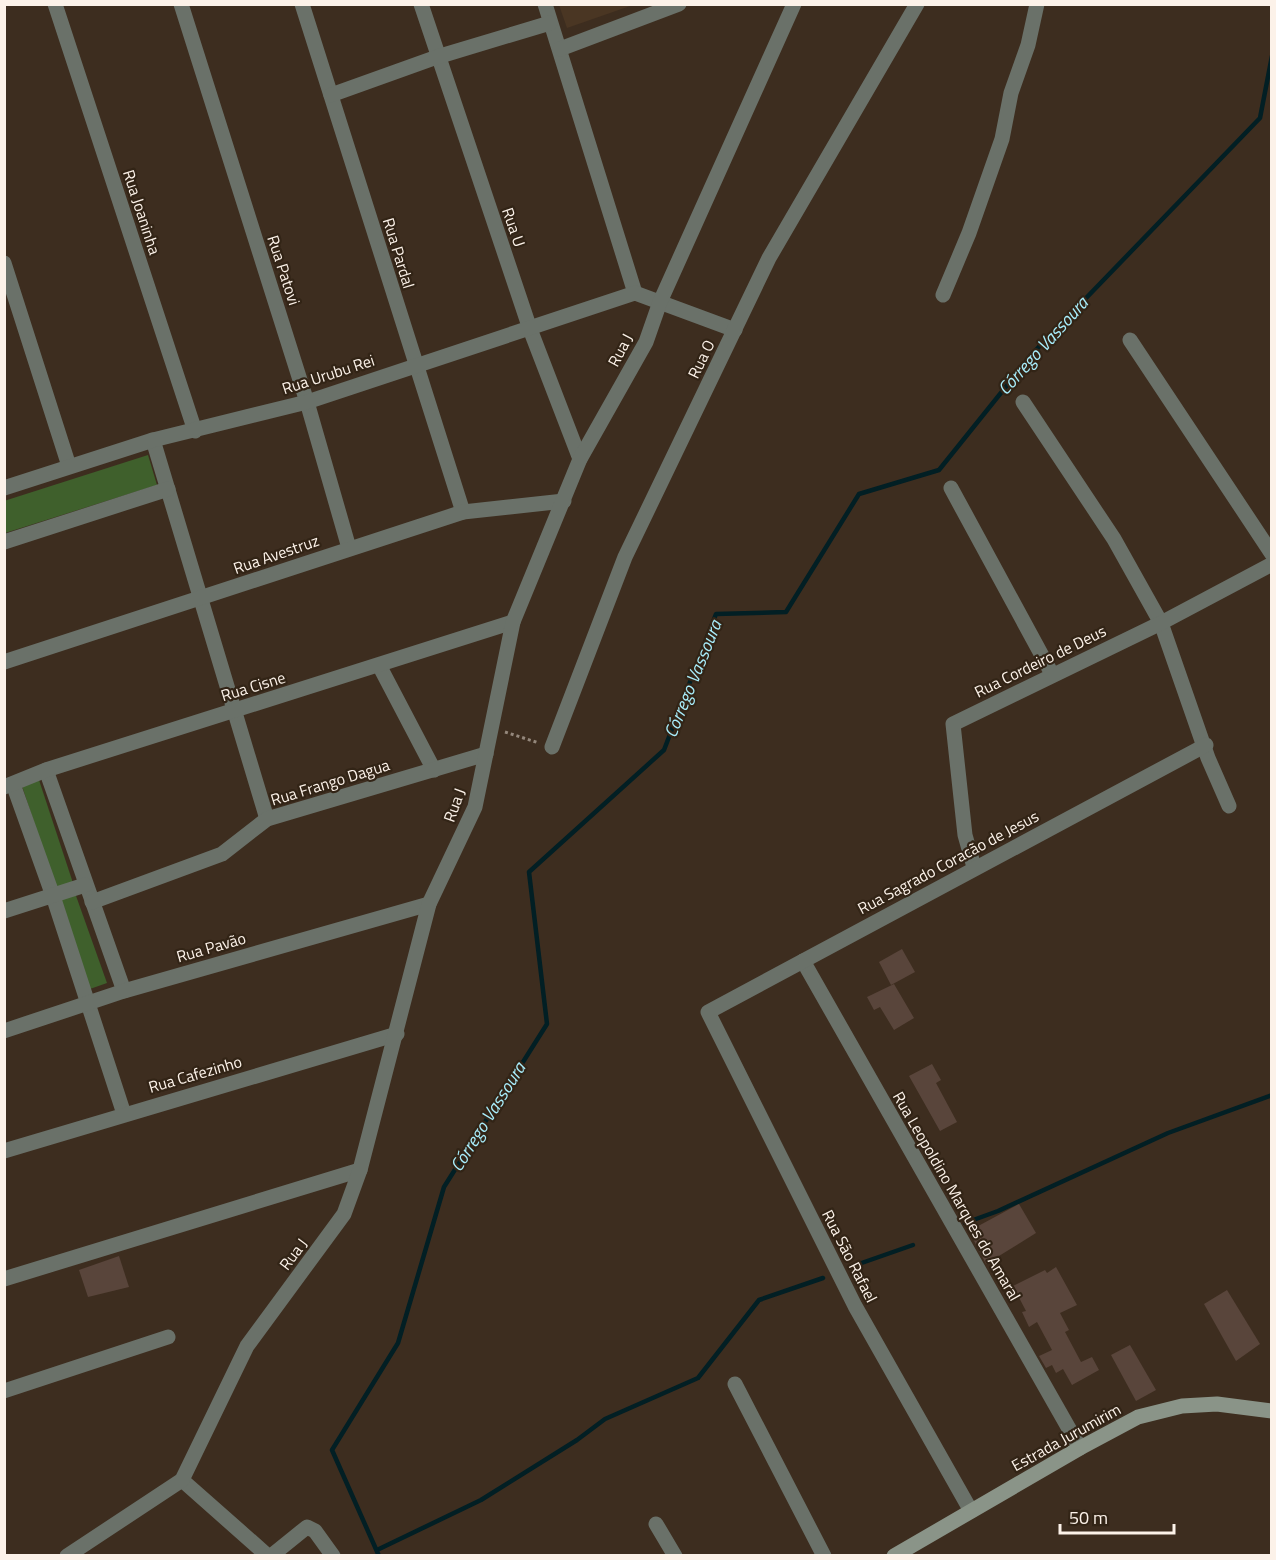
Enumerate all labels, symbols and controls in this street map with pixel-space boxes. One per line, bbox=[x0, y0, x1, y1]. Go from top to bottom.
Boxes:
street label: Rua Joaninha bbox=[117, 166, 167, 258]
street label: Rua U bbox=[496, 204, 532, 250]
street label: Rua Pardal bbox=[377, 215, 421, 291]
street label: Rua Patovi bbox=[261, 232, 307, 308]
water label: Córrego Vassoura bbox=[991, 290, 1095, 401]
street label: Rua J bbox=[601, 329, 639, 371]
street label: Rua O bbox=[681, 336, 721, 382]
street label: Rua Urubu Rei bbox=[279, 348, 377, 400]
street label: Rua Avestruz bbox=[230, 528, 322, 580]
water label: Córrego Vassoura bbox=[657, 615, 729, 742]
street label: Rua Cordeiro de Deus bbox=[970, 619, 1110, 703]
street label: Rua Cisne bbox=[218, 665, 288, 707]
street label: Rua Frango Dagua bbox=[268, 752, 392, 812]
street label: Rua J bbox=[437, 785, 471, 825]
street label: Rua Sagrado Coracão de Jesus bbox=[853, 804, 1043, 920]
street label: Rua Pavão bbox=[173, 926, 249, 968]
street label: Rua Cafezinho bbox=[145, 1049, 245, 1099]
water label: Córrego Vassoura bbox=[443, 1056, 533, 1177]
street label: Rua Leopoldino Marques do Amaral bbox=[887, 1087, 1027, 1305]
street label: Rua São Rafael bbox=[816, 1205, 884, 1307]
street label: Rua J bbox=[273, 1233, 313, 1275]
street label: Estrada Jurumirim bbox=[1007, 1397, 1125, 1477]
scale bar bbox=[1060, 1497, 1174, 1535]
text: 50 m bbox=[1069, 1504, 1108, 1531]

